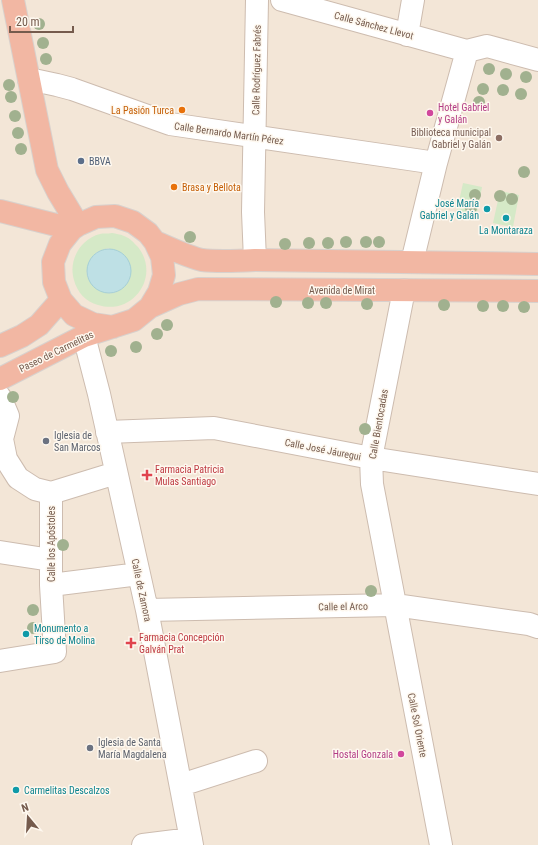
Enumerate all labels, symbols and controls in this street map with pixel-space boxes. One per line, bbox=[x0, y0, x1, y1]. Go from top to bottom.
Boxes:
scale bar bbox=[10, 8, 73, 34]
street label: Calle Sánchez Llevot bbox=[333, 10, 415, 41]
text: 20 m bbox=[16, 15, 40, 29]
street label: Calle Rodríguez Fabrés bbox=[250, 24, 263, 115]
place label: Hotel Gabriel y Galán bbox=[438, 102, 489, 125]
place label: La Pasión Turca bbox=[111, 105, 174, 116]
marker: La Pasión Turca bbox=[177, 105, 187, 115]
marker: Hotel Gabriel y Galán bbox=[425, 108, 435, 118]
street label: Calle Bernardo Martín Pérez bbox=[174, 120, 284, 147]
place label: Biblioteca municipal Gabriel y Galán bbox=[411, 127, 491, 150]
marker: Biblioteca municipal Gabriel y Galán bbox=[494, 133, 504, 143]
marker: BBVA bbox=[76, 156, 86, 166]
place label: BBVA bbox=[89, 156, 111, 167]
marker: Brasa y Bellota bbox=[169, 182, 179, 192]
place label: Brasa y Bellota bbox=[182, 182, 241, 193]
place label: José María Gabriel y Galán bbox=[420, 198, 479, 221]
marker: José María Gabriel y Galán bbox=[482, 204, 492, 214]
marker: La Montaraza bbox=[501, 213, 511, 223]
place label: La Montaraza bbox=[479, 225, 533, 236]
street label: Avenida de Mirat bbox=[309, 285, 375, 296]
street label: Paseo de Carmelitas bbox=[17, 328, 96, 374]
street label: Calle Bientocadas bbox=[367, 388, 390, 460]
place label: Iglesia de San Marcos bbox=[54, 430, 101, 453]
marker: Iglesia de San Marcos bbox=[41, 436, 51, 446]
street label: Calle José Jáuregui bbox=[284, 437, 362, 462]
place label: Farmacia Patricia Mulas Santiago bbox=[155, 464, 224, 487]
marker: Farmacia Patricia Mulas Santiago bbox=[142, 470, 152, 480]
street label: Calle los Apóstoles bbox=[46, 506, 57, 582]
street label: Calle de Zamora bbox=[129, 558, 154, 623]
street label: Calle el Arco bbox=[318, 601, 368, 612]
place label: Monumento a Tirso de Molina bbox=[34, 623, 95, 646]
marker: Monumento a Tirso de Molina bbox=[21, 629, 31, 639]
place label: Farmacia Concepción Galván Prat bbox=[139, 632, 225, 655]
marker: Farmacia Concepción Galván Prat bbox=[126, 638, 136, 648]
street label: Calle Sol Oriente bbox=[406, 692, 429, 759]
place label: Iglesia de Santa María Magdalena bbox=[98, 737, 167, 760]
marker: Iglesia de Santa María Magdalena bbox=[85, 743, 95, 753]
place label: Hostal Gonzala bbox=[333, 749, 393, 760]
marker: Hostal Gonzala bbox=[396, 749, 406, 759]
marker: Carmelitas Descalzos bbox=[11, 785, 21, 795]
place label: Carmelitas Descalzos bbox=[24, 785, 110, 796]
north arrow bbox=[8, 797, 48, 837]
text: N bbox=[20, 801, 31, 815]

